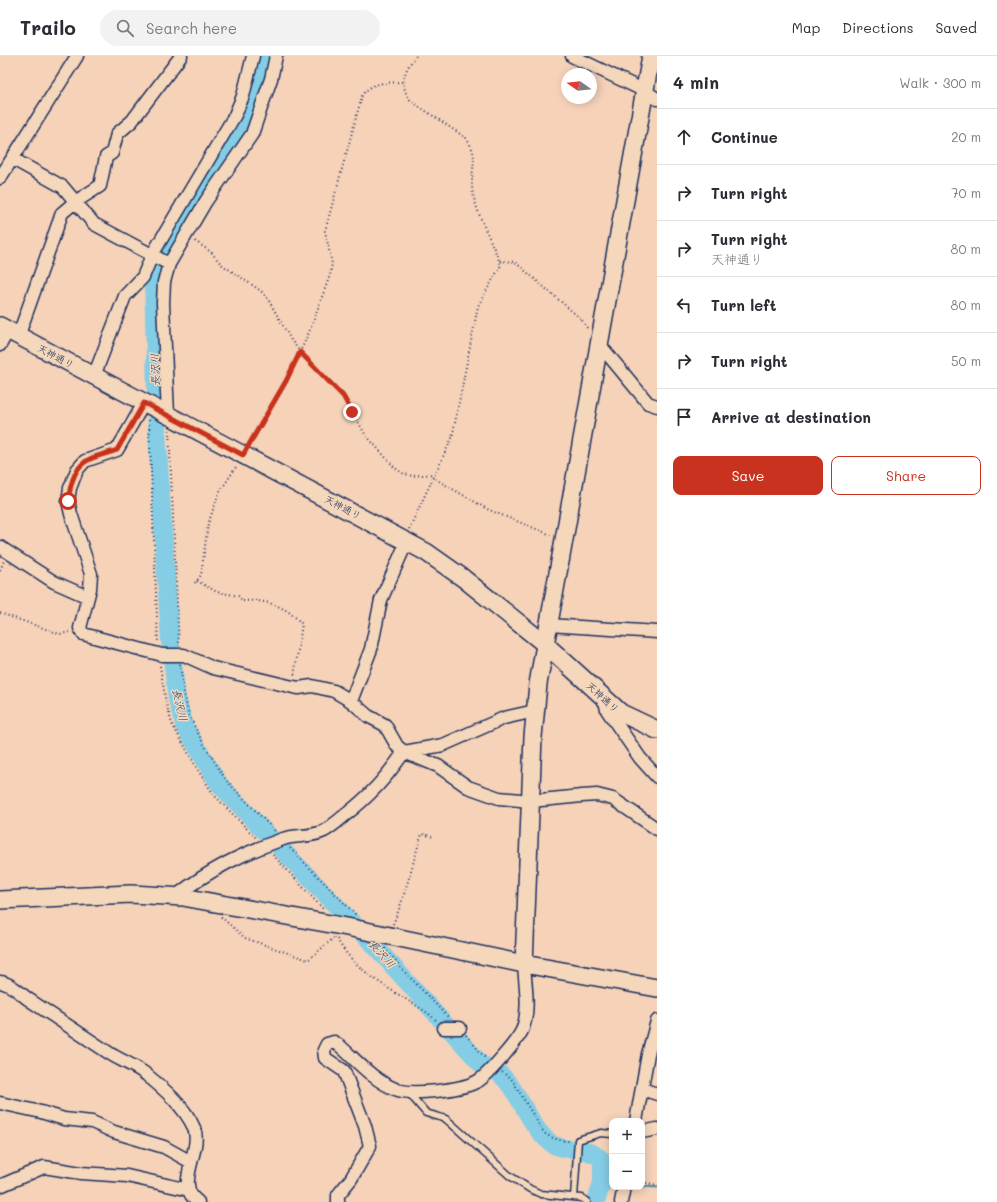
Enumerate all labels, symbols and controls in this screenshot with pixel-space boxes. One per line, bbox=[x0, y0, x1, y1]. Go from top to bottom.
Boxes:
search box bbox=[100, 10, 380, 46]
text: Trailo bbox=[20, 15, 76, 40]
icon: search bbox=[114, 17, 136, 39]
text: Search here bbox=[146, 18, 237, 38]
text: Map bbox=[792, 18, 820, 37]
text: Directions bbox=[842, 18, 913, 37]
text: Saved bbox=[935, 18, 977, 37]
north arrow bbox=[561, 68, 597, 104]
text: 4 min bbox=[673, 71, 719, 93]
text: Walk · 300 m bbox=[899, 74, 981, 91]
icon: ahead bbox=[673, 126, 695, 148]
text: Continue bbox=[711, 127, 778, 147]
text: 20 m bbox=[951, 128, 981, 145]
icon: right bbox=[673, 182, 695, 204]
text: Turn right bbox=[711, 183, 788, 203]
text: 70 m bbox=[951, 184, 981, 201]
text: Turn right bbox=[711, 229, 788, 249]
icon: right bbox=[673, 238, 695, 260]
text: 80 m bbox=[951, 240, 981, 257]
text: 天神通り bbox=[711, 250, 763, 267]
icon: left bbox=[673, 294, 695, 316]
text: Turn left bbox=[711, 295, 776, 315]
text: 80 m bbox=[951, 296, 981, 313]
street label: 天神通り bbox=[35, 340, 77, 372]
icon: right bbox=[673, 350, 695, 372]
text: Turn right bbox=[711, 351, 788, 371]
text: 50 m bbox=[951, 352, 981, 369]
water label: 長沢川 bbox=[146, 353, 163, 387]
route end bbox=[343, 403, 361, 421]
icon: arrive bbox=[673, 406, 695, 428]
text: Arrive at destination bbox=[711, 407, 871, 427]
button: Save bbox=[673, 456, 823, 495]
button: Share bbox=[831, 456, 981, 495]
street label: 天神通り bbox=[322, 491, 364, 523]
route start bbox=[59, 492, 77, 510]
street label: 天神通り bbox=[583, 678, 623, 716]
water label: 長沢川 bbox=[169, 687, 192, 723]
water label: 長沢川 bbox=[366, 936, 399, 971]
map controls bbox=[609, 1118, 645, 1190]
button: + bbox=[609, 1118, 645, 1154]
button: − bbox=[609, 1154, 645, 1190]

